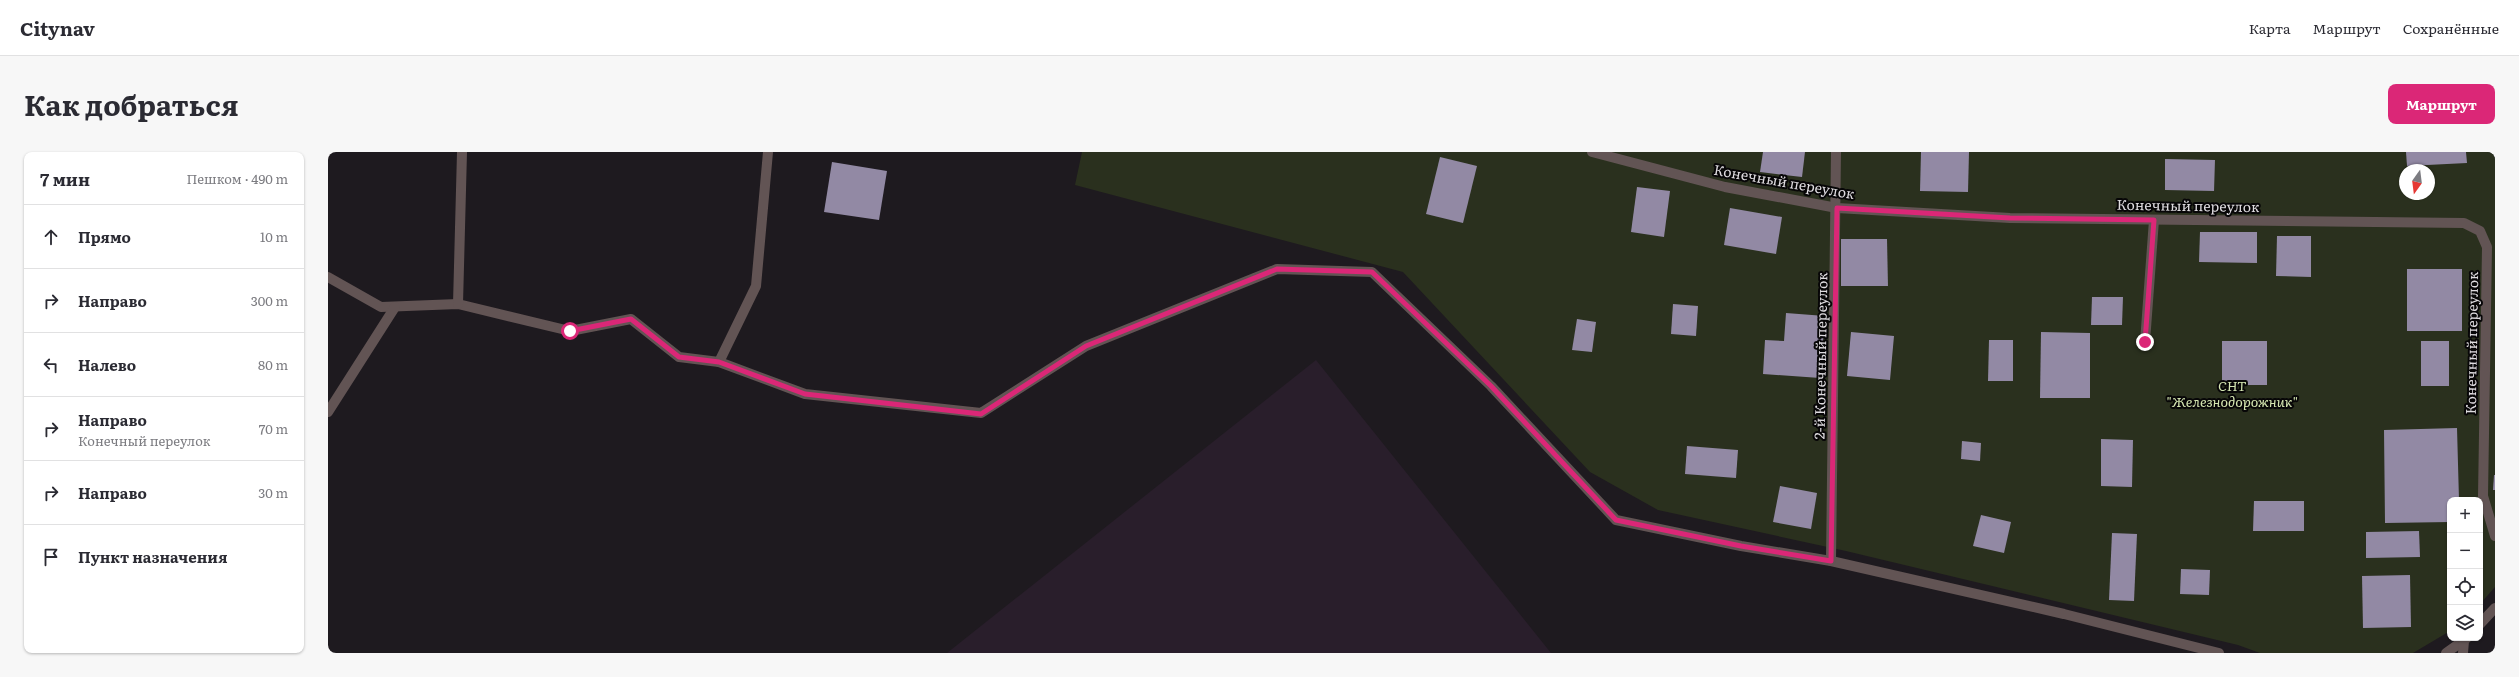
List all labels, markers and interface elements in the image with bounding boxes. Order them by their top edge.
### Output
text: Citynav [20,14,95,42]
text: Карта [2249,18,2291,38]
text: Маршрут [2313,18,2381,38]
text: Сохранённые [2403,18,2499,38]
text: Как добраться [24,83,239,125]
button: Маршрут [2388,84,2495,124]
street label: Конечный переулок [1712,159,1857,203]
north arrow [2399,164,2435,200]
text: 7 мин [40,166,90,191]
text: Пешком · 490 m [186,169,288,188]
street label: Конечный переулок [2117,194,2260,216]
text: Прямо [78,225,131,248]
icon: ahead [40,226,62,248]
text: 10 m [260,227,288,246]
street label: Конечный переулок [2460,271,2482,414]
street label: 2-й Конечный переулок [1809,272,1831,440]
text: Направо [78,289,147,312]
icon: right [40,290,62,312]
text: 300 m [251,291,288,310]
route start [561,322,579,340]
route end [2136,333,2154,351]
text: Налево [78,353,136,376]
icon: left [40,354,62,376]
text: 80 m [258,355,288,374]
park label: СНТ "Железнодорожник" [2166,375,2298,411]
text: Направо [78,408,147,431]
icon: right [40,418,62,440]
text: 70 m [259,419,288,438]
text: Конечный переулок [78,431,210,450]
text: Направо [78,481,147,504]
icon: right [40,482,62,504]
text: 30 m [258,483,288,502]
map controls [2447,497,2483,641]
button: + [2447,497,2483,533]
button: − [2447,533,2483,569]
text: Пункт назначения [78,545,228,568]
icon: arrive [40,546,62,568]
button: locate [2447,569,2483,605]
button: layers [2447,605,2483,641]

